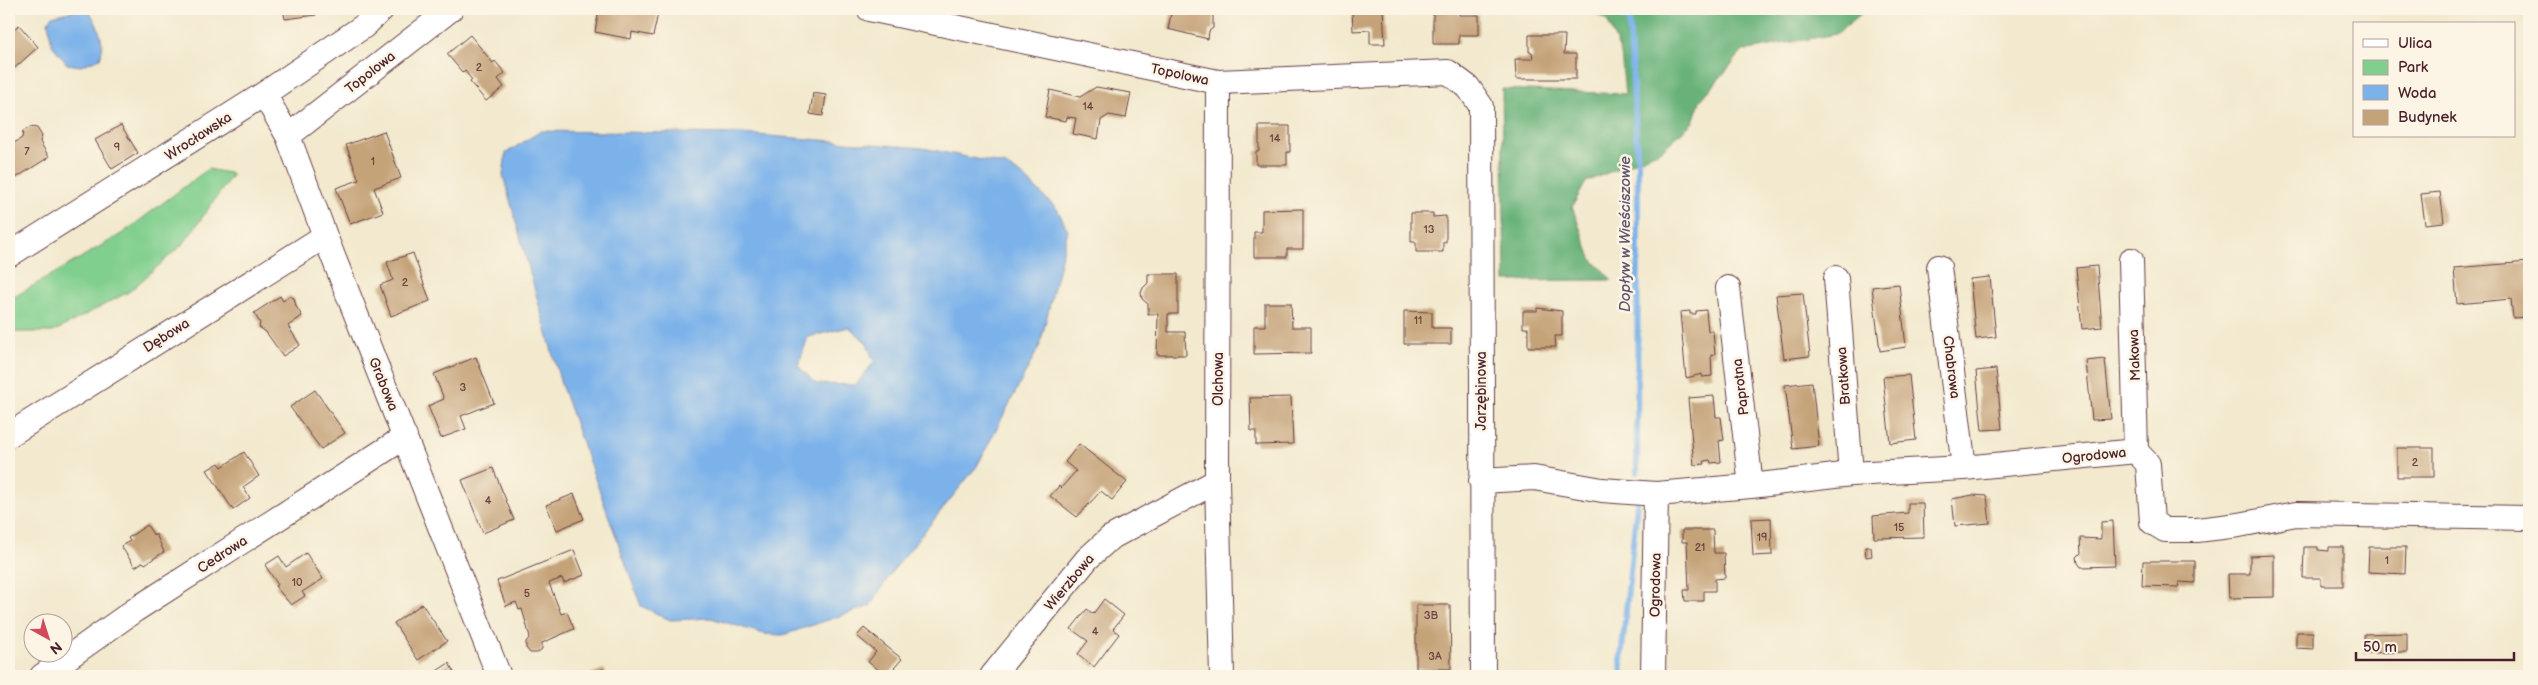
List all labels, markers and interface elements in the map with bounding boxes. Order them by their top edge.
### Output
legend [2353,22,2516,138]
text: Ulica [2398,34,2432,53]
street label: Topolowa [342,47,399,97]
text: Park [2398,58,2429,77]
street label: Topolowa [1149,60,1211,89]
house number: 2 [476,61,483,74]
text: Woda [2398,84,2436,103]
house number: 14 [1083,100,1094,113]
text: Budynek [2398,108,2457,127]
street label: Wrocławska [162,109,235,164]
house number: 14 [1270,132,1281,145]
house number: 9 [114,141,120,154]
house number: 7 [24,145,30,158]
house number: 1 [371,155,375,168]
water label: Dopływ w Wieściszowie [1616,156,1635,312]
house number: 13 [1423,223,1435,236]
house number: 2 [402,276,409,289]
house number: 11 [1414,314,1422,327]
street label: Dębowa [140,315,193,356]
street label: Makowa [2125,329,2144,381]
street label: Chabrowa [1939,335,1964,400]
street label: Bratkowa [1833,346,1854,406]
street label: Jarzębinowa [1473,351,1490,431]
street label: Olchowa [1210,352,1227,406]
street label: Grabowa [365,355,402,413]
street label: Paprotna [1729,358,1752,416]
house number: 3 [460,381,467,394]
street label: Ogrodowa [2061,444,2127,467]
house number: 2 [2412,456,2419,469]
house number: 4 [485,494,492,507]
house number: 15 [1894,521,1904,534]
house number: 19 [1757,531,1767,544]
street label: Cedrowa [194,532,251,577]
house number: 21 [1695,541,1705,554]
street label: Wierzbowa [1041,551,1098,614]
street label: Ogrodowa [1646,553,1665,617]
house number: 1 [2385,554,2389,567]
house number: 10 [292,576,303,589]
house number: 5 [524,587,530,600]
house number: 3B [1424,609,1439,622]
north arrow [22,612,72,662]
house number: 4 [1092,625,1099,638]
scale bar [2356,630,2513,662]
text: N [46,638,65,658]
text: 50 m [2363,638,2397,657]
house number: 3A [1428,650,1442,663]

